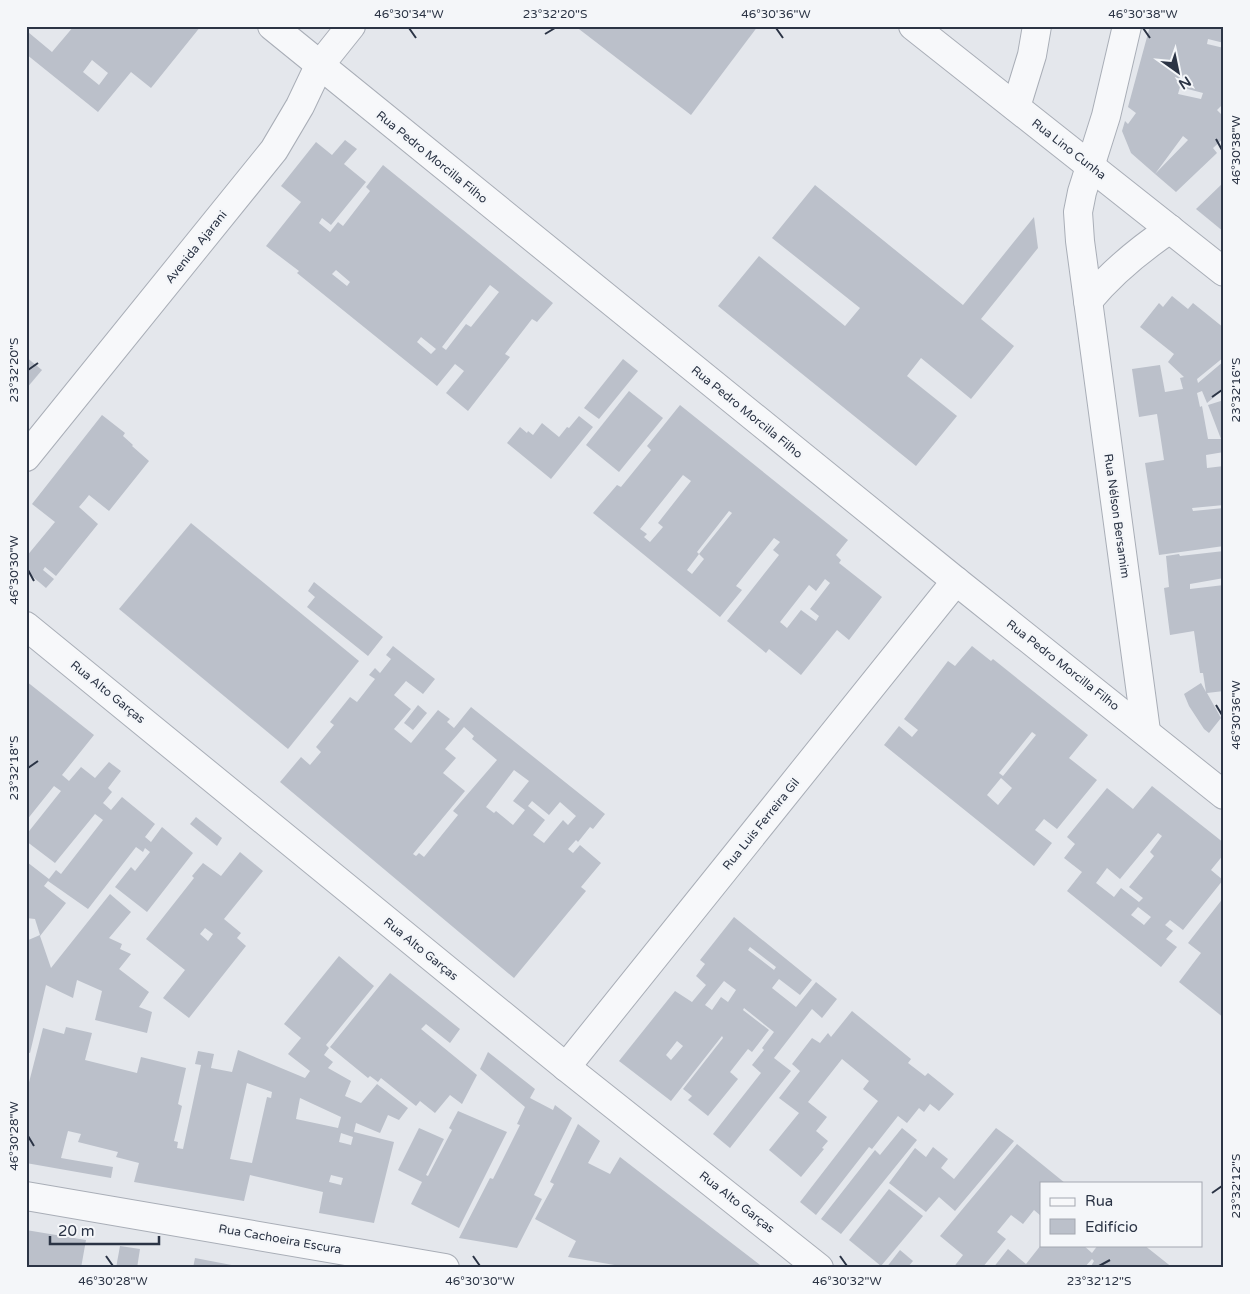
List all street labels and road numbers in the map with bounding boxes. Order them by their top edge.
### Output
street label: Rua Pedro Morcilla Filho [374,108,490,206]
street label: Rua Lino Cunha [1029,116,1109,182]
street label: Avenida Ajarani [162,208,230,286]
street label: Rua Pedro Morcilla Filho [689,363,805,461]
street label: Rua Nélson Bersamim [1101,453,1133,579]
street label: Rua Pedro Morcilla Filho [1004,617,1122,713]
street label: Rua Alto Garças [68,658,148,726]
street label: Rua Luis Ferreira Gil [720,775,802,873]
street label: Rua Alto Garças [381,915,461,983]
street label: Rua Alto Garças [697,1168,778,1236]
street label: Rua Cachoeira Escura [218,1221,342,1257]

